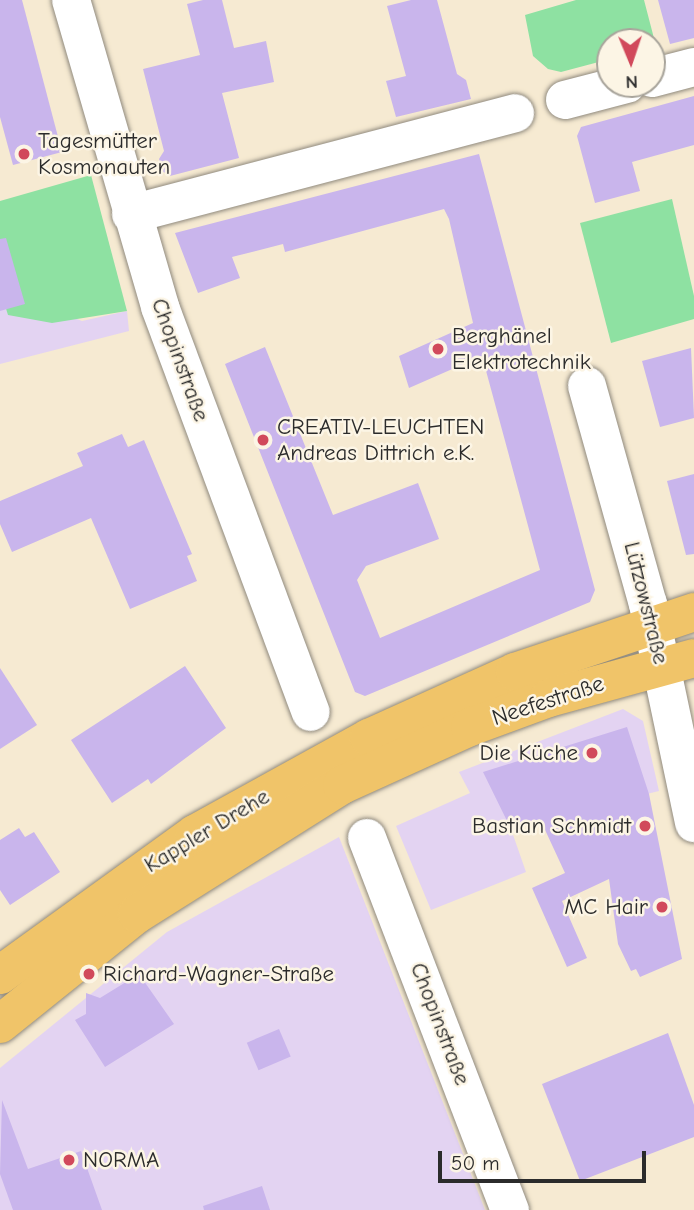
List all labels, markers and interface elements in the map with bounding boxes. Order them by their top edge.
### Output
north arrow [596,28,666,98]
text: N [625,71,638,93]
place label: Tagesmütter Kosmonauten [38,127,170,181]
marker: Tagesmütter Kosmonauten [16,146,32,162]
street label: Chopinstraße [145,295,215,425]
place label: Berghänel Elektrotechnik [452,322,591,376]
marker: Berghänel Elektrotechnik [430,341,446,357]
place label: CREATIV-LEUCHTEN Andreas Dittrich e.K. [277,413,484,467]
marker: CREATIV-LEUCHTEN Andreas Dittrich e.K. [255,432,271,448]
street label: Lützowstraße [617,539,675,667]
street label: Neefestraße [489,670,607,732]
place label: Die Küche [480,739,578,767]
marker: Die Küche [584,745,600,761]
street label: Kappler Drehe [139,783,275,879]
place label: Bastian Schmidt [472,812,631,840]
marker: Bastian Schmidt [637,818,653,834]
place label: MC Hair [564,893,648,921]
marker: MC Hair [654,899,670,915]
street label: Chopinstraße [404,959,476,1089]
place label: Richard-Wagner-Straße [103,960,334,988]
marker: Richard-Wagner-Straße [81,966,97,982]
scale bar [442,1136,650,1180]
place label: NORMA [83,1146,159,1174]
text: 50 m [451,1151,500,1175]
marker: NORMA [61,1152,77,1168]

